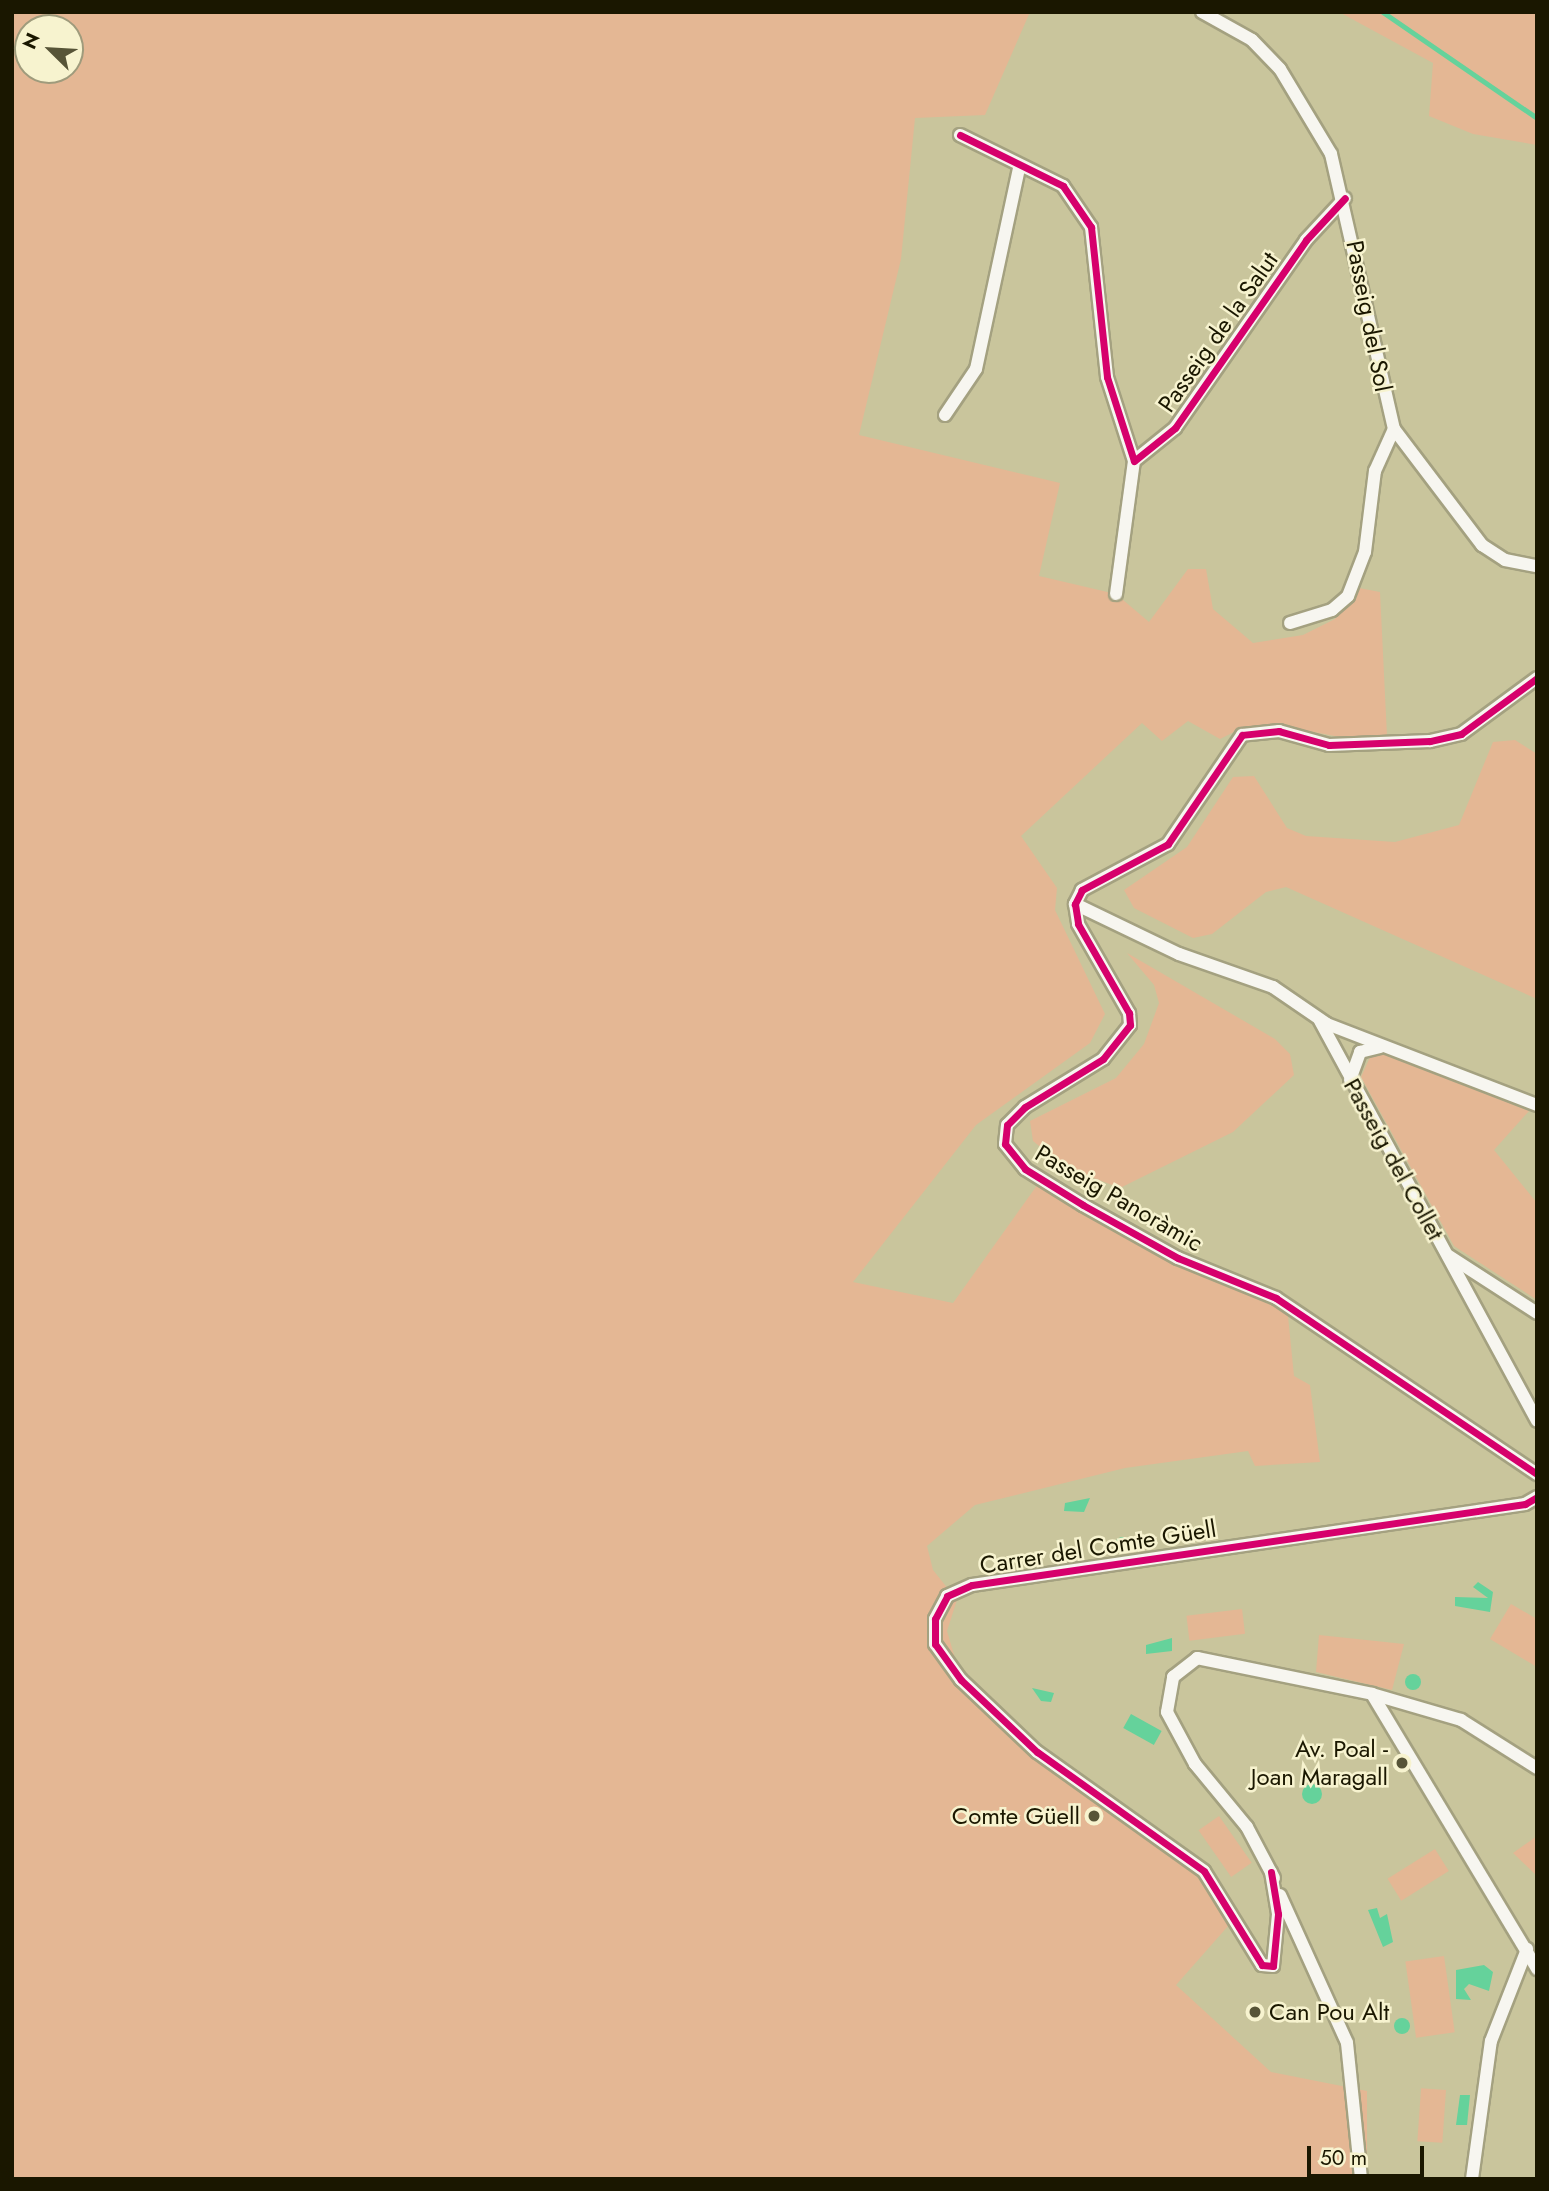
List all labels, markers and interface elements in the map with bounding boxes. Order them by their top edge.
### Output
north arrow [14,14,84,84]
text: N [16,29,47,53]
street label: Passeig del Sol [1340,238,1398,394]
street label: Passeig de la Salut [1152,246,1284,418]
street label: Passeig del Collet [1338,1073,1450,1245]
street label: Passeig Panoràmic [1030,1138,1208,1258]
street label: Carrer del Comte Güell [978,1514,1218,1580]
place label: Av. Poal - Joan Maragall [1251,1735,1388,1791]
marker: Av. Poal - Joan Maragall [1394,1755,1410,1771]
place label: Comte Güell [952,1802,1080,1830]
marker: Comte Güell [1086,1808,1102,1824]
place label: Can Pou Alt [1269,1998,1389,2026]
marker: Can Pou Alt [1247,2004,1263,2020]
scale bar [1311,2132,1428,2176]
text: 50 m [1320,2143,1367,2173]

